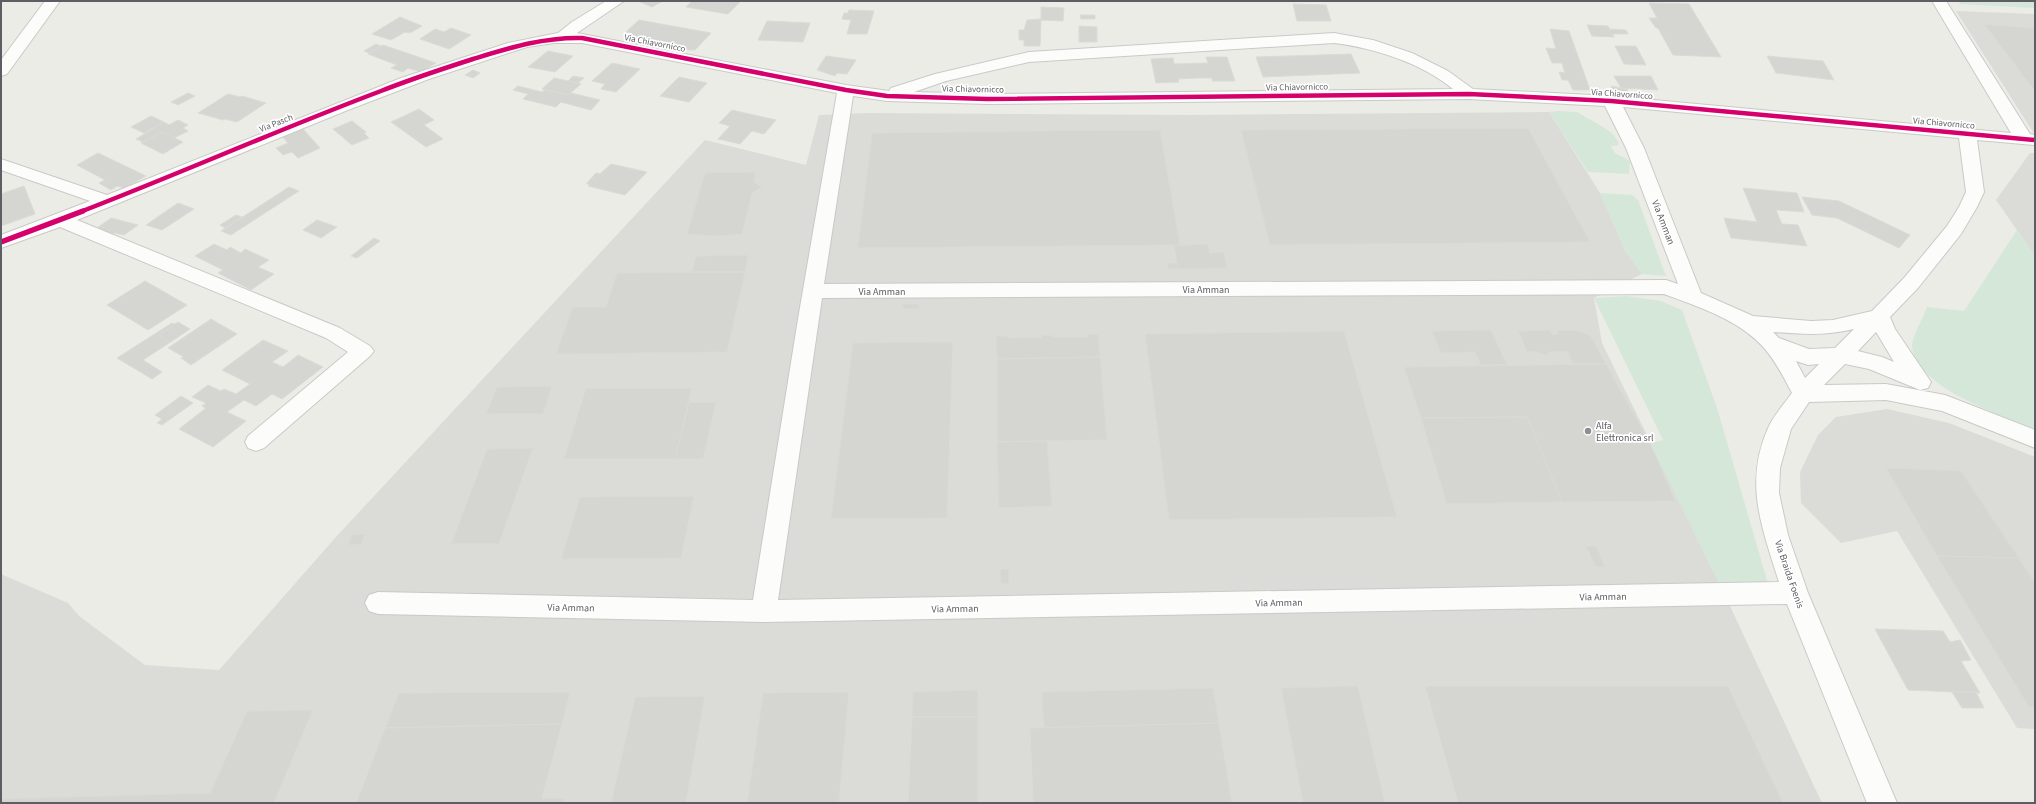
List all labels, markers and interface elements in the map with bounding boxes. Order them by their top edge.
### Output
street label: Via Chiavornicco [623,31,687,56]
street label: Via Chiavornicco [1266,80,1328,95]
street label: Via Chiavornicco [942,82,1004,97]
street label: Via Chiavornicco [1591,86,1653,103]
street label: Via Pasch [257,111,295,136]
street label: Via Chiavornicco [1913,114,1976,133]
street label: Via Amman [1648,198,1678,247]
street label: Via Amman [1182,283,1230,297]
street label: Via Amman [858,285,906,299]
place label: Alfa Elettronica srl [1596,419,1654,445]
marker: Alfa Elettronica srl [1583,426,1593,436]
street label: Via Braida Foenis [1771,538,1807,610]
street label: Via Amman [1579,590,1627,604]
street label: Via Amman [1255,596,1303,610]
street label: Via Amman [547,601,595,615]
street label: Via Amman [931,602,979,616]

